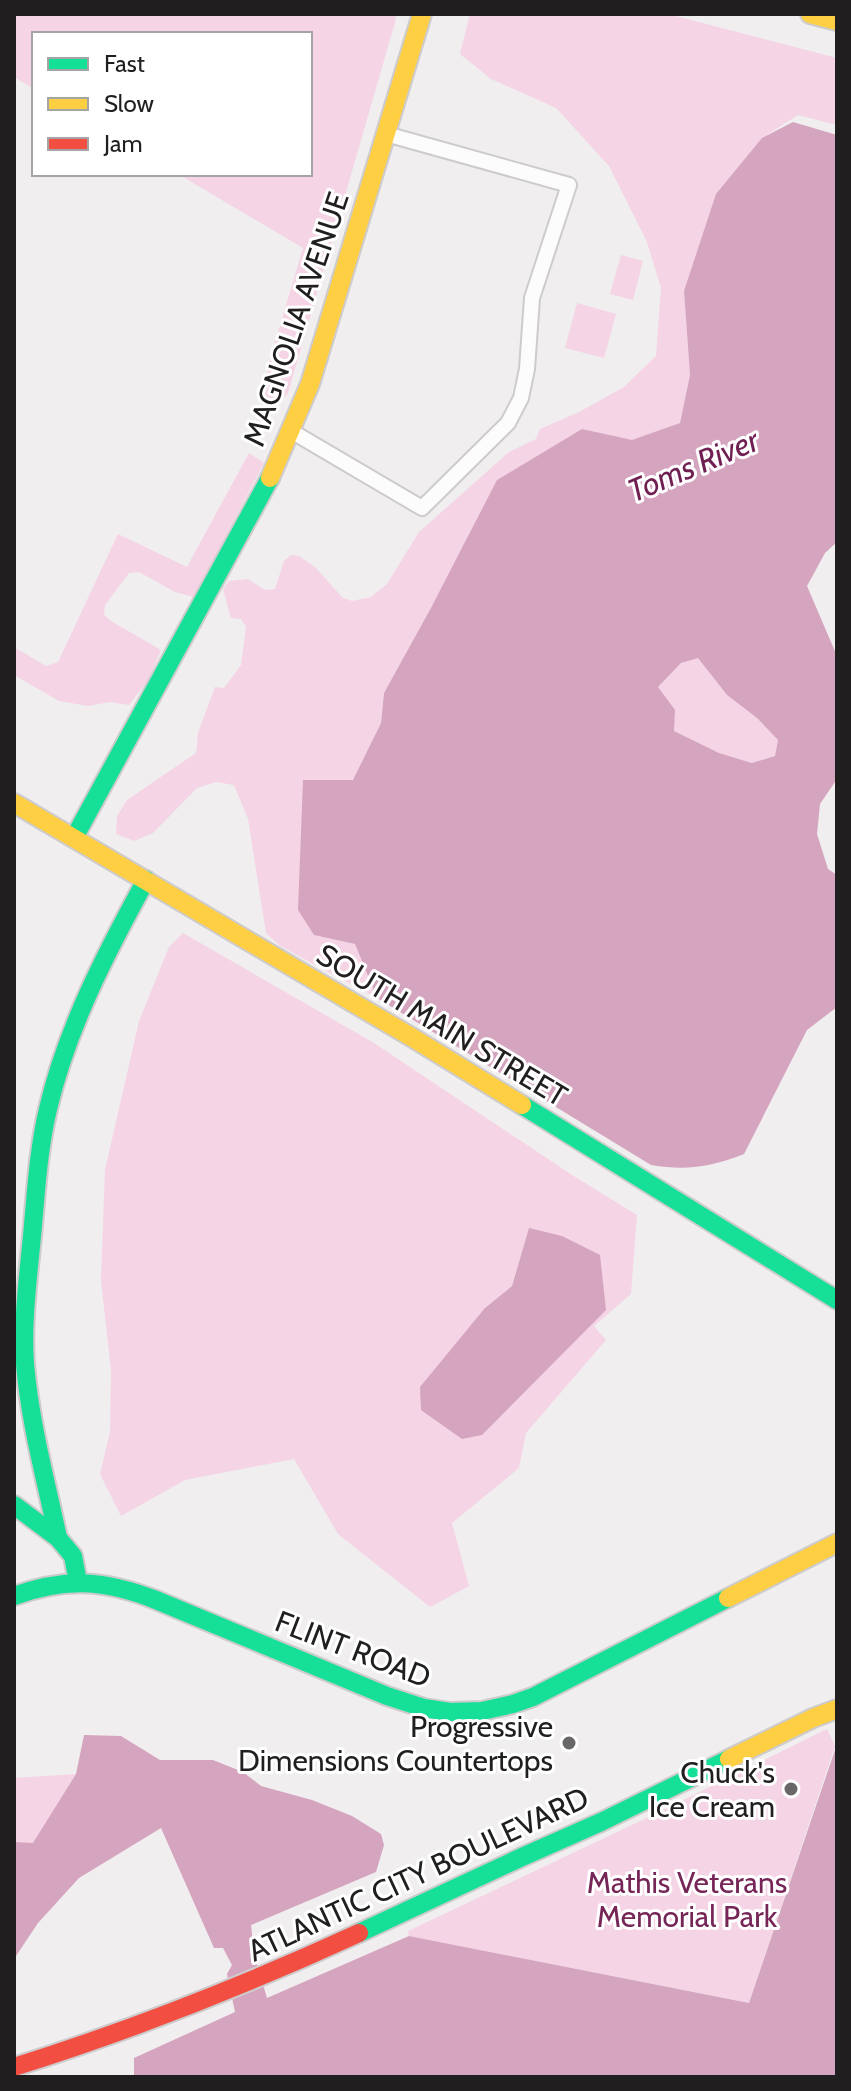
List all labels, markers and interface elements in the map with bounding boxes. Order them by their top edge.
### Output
legend [32,32,312,176]
text: Fast [104,49,145,78]
text: Slow [104,89,154,118]
text: Jam [103,129,142,158]
street label: MAGNOLIA AVENUE [235,187,357,451]
water label: Toms River [622,420,765,510]
street label: SOUTH MAIN STREET [310,936,574,1114]
street label: FLINT ROAD [270,1602,436,1696]
place label: Progressive Dimensions Countertops [238,1708,553,1779]
marker: Progressive Dimensions Countertops [560,1734,578,1752]
place label: Chuck's Ice Cream [649,1754,775,1825]
street label: ATLANTIC CITY BOULEVARD [242,1779,594,1969]
marker: Chuck's Ice Cream [782,1780,800,1798]
park label: Mathis Veterans Memorial Park [587,1864,787,1935]

